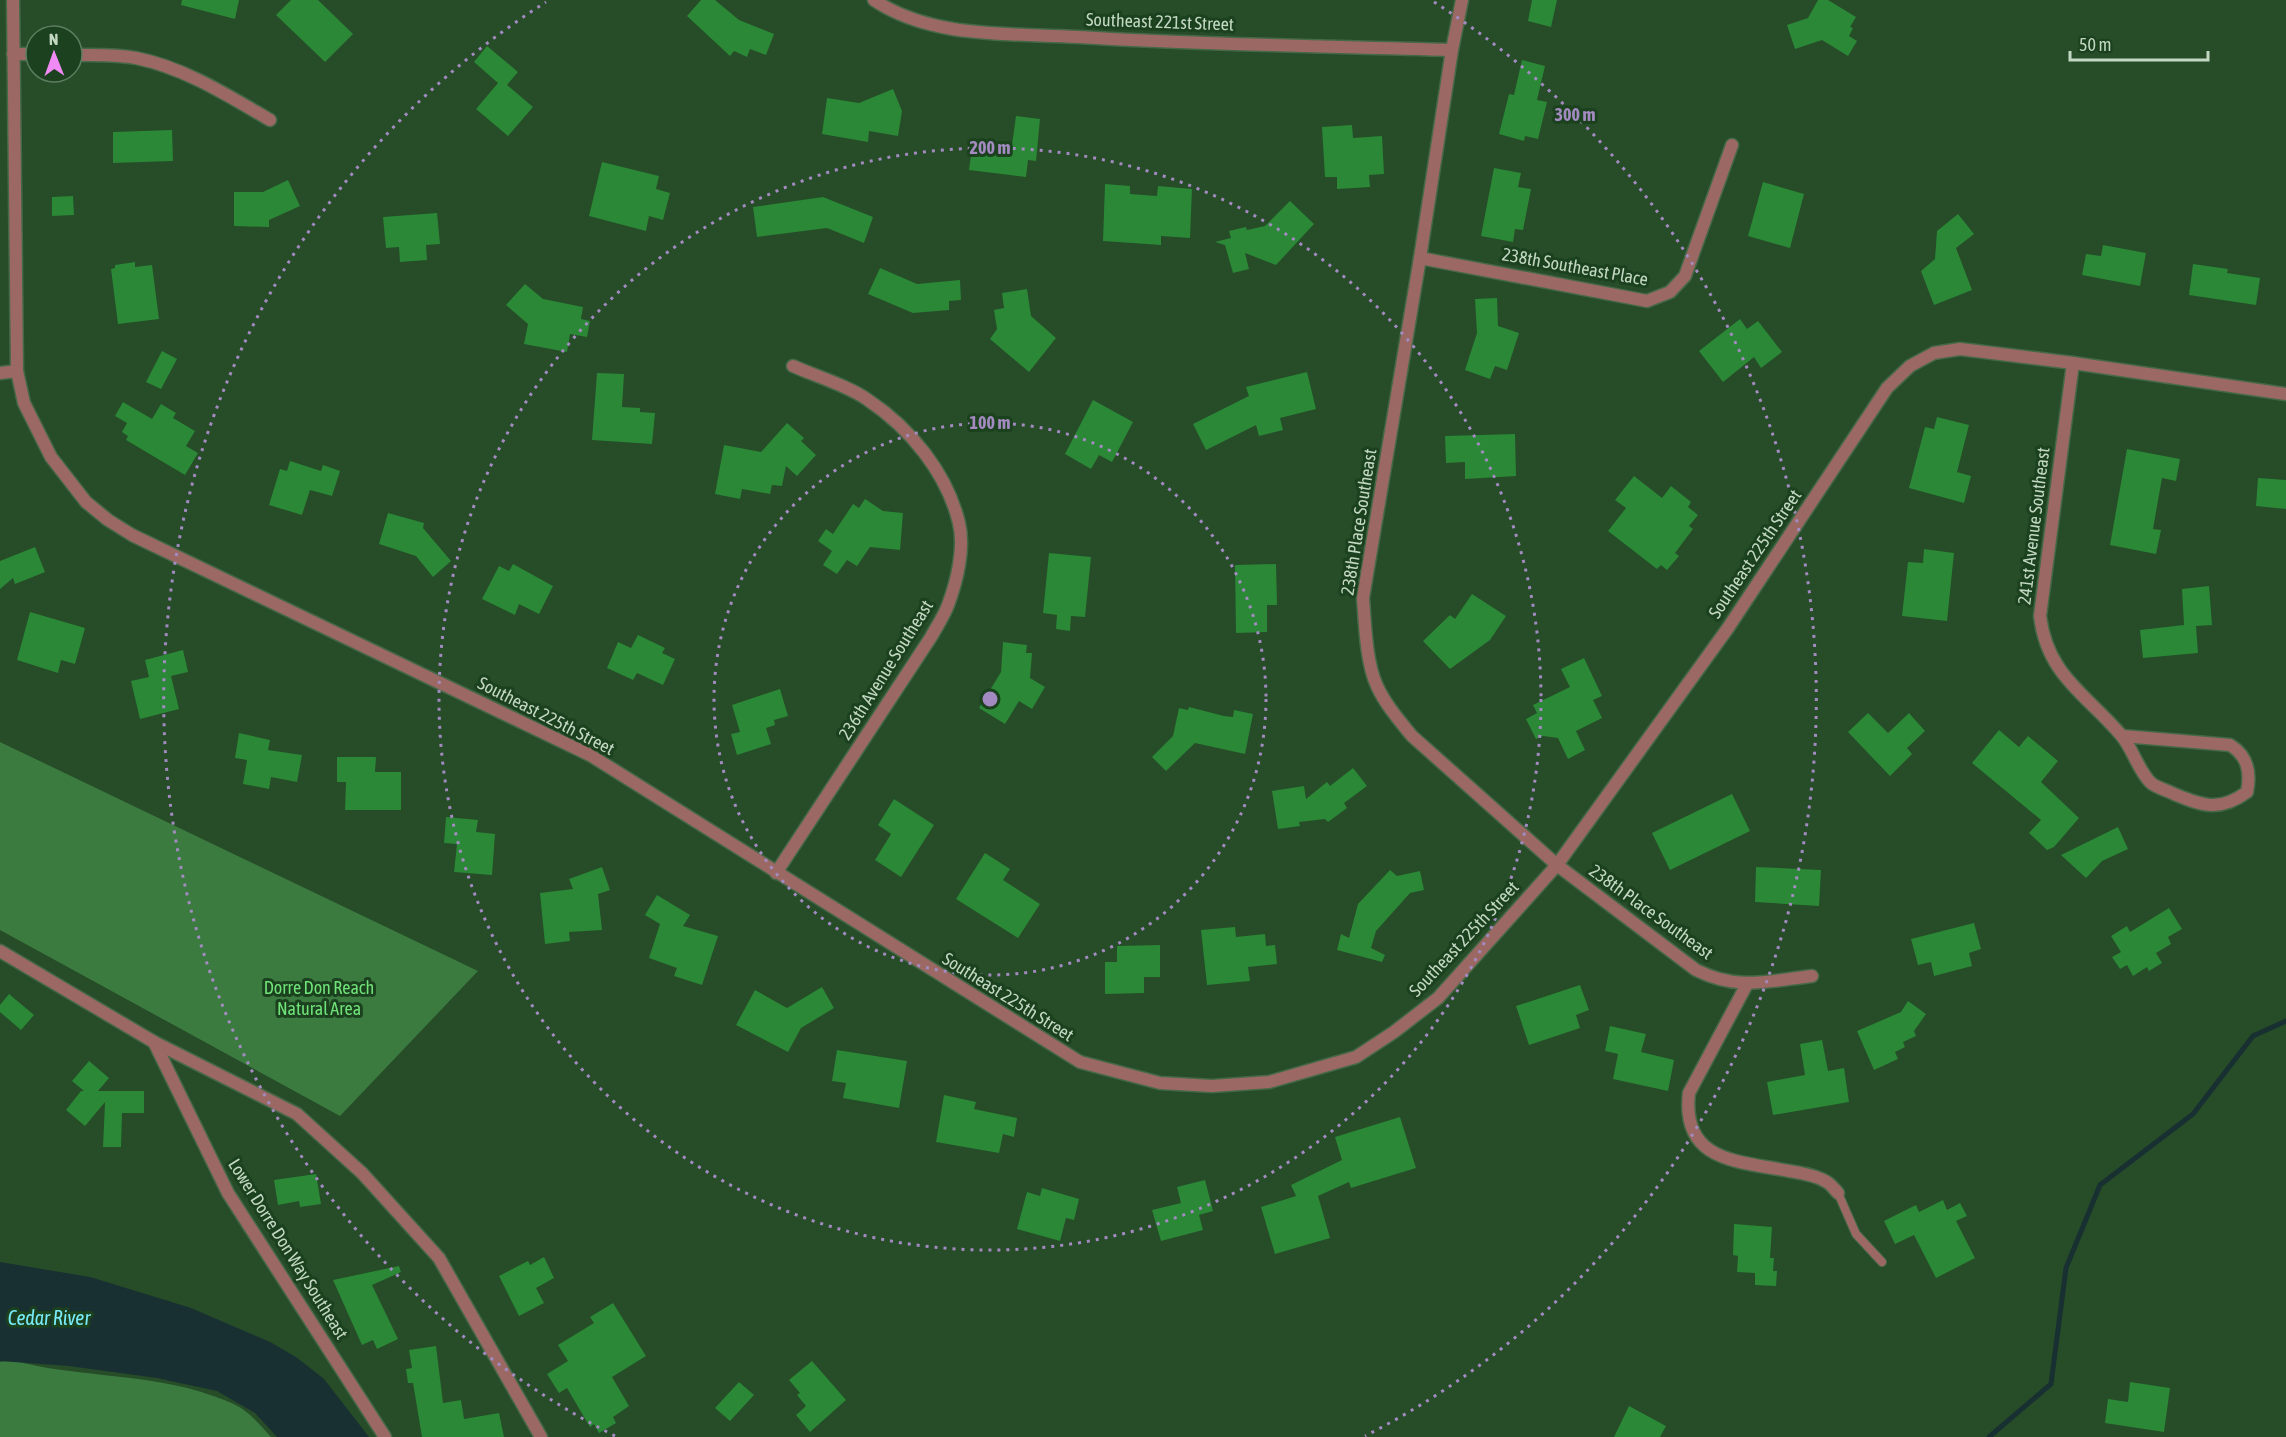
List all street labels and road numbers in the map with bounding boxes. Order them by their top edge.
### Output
street label: Southeast 221st Street [1086,8,1234,35]
street label: 238th Southeast Place [1501,243,1650,290]
street label: 241st Avenue Southeast [2013,446,2054,606]
street label: 238th Place Southeast [1337,447,1380,597]
street label: Southeast 225th Street [1704,485,1805,622]
street label: 236th Avenue Southeast [834,596,937,743]
street label: Southeast 225th Street [474,672,618,759]
street label: 238th Place Southeast [1585,860,1717,964]
street label: Southeast 225th Street [1405,876,1523,1001]
street label: Southeast 225th Street [939,948,1078,1045]
street label: Lower Dorre Don Way Southeast [224,1155,353,1343]

